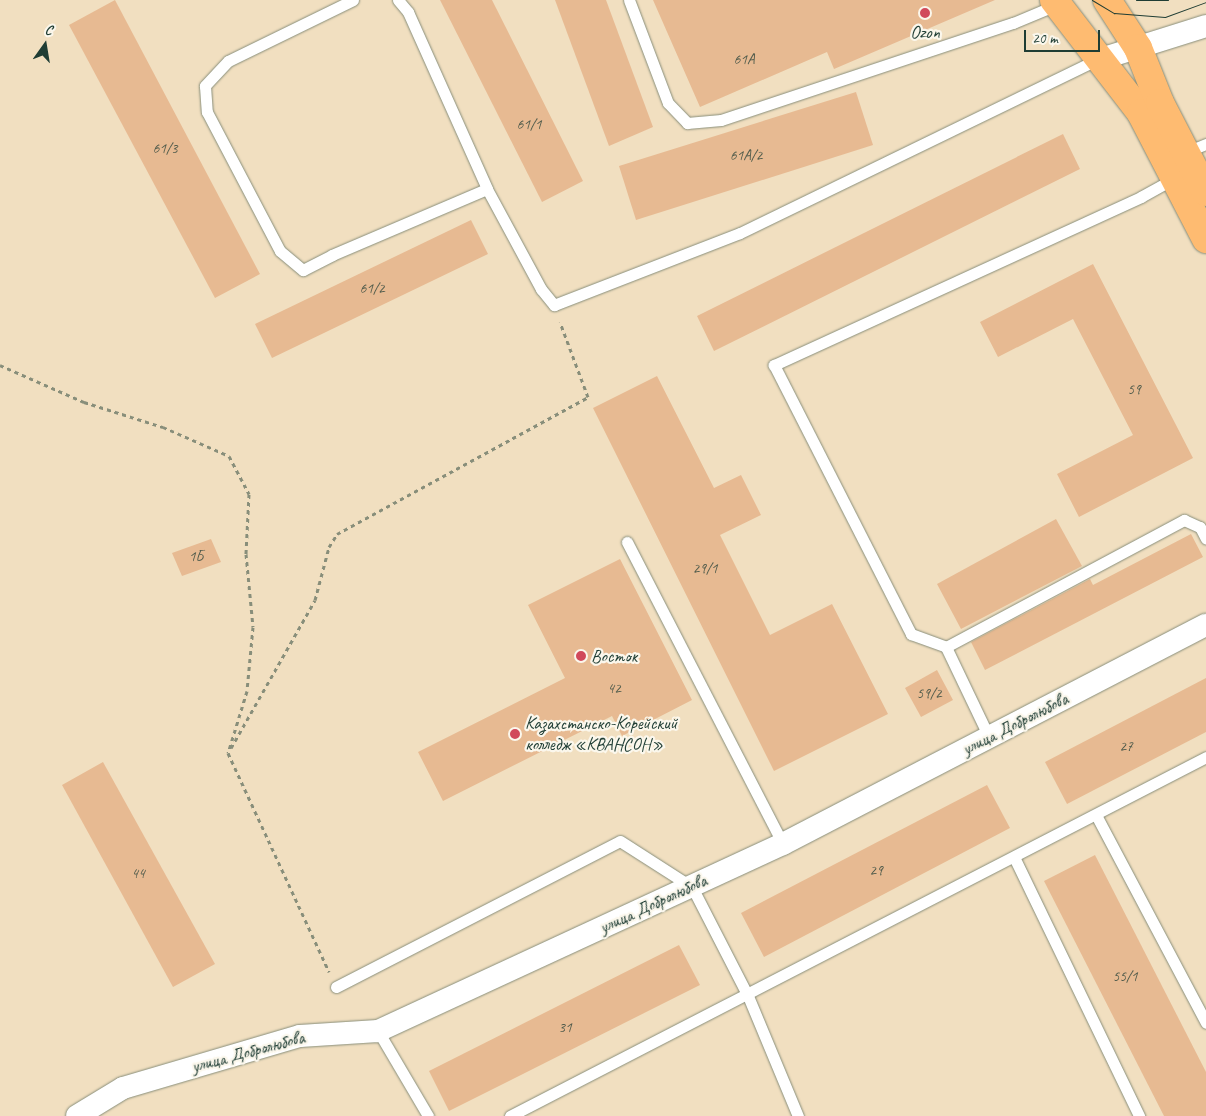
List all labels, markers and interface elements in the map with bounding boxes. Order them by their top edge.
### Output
marker: Ozon [919,7,931,19]
north arrow [20,20,70,70]
scale bar [1026,20,1102,52]
text: С [43,21,54,39]
place label: Ozon [910,21,940,43]
text: 20 m [1032,29,1058,48]
house number: 61А [733,51,755,69]
house number: 61/1 [516,116,542,134]
house number: 61/3 [152,140,178,158]
house number: 61А/2 [730,147,762,165]
house number: 61/2 [359,280,385,298]
house number: 59 [1127,381,1141,399]
house number: 1Б [189,548,203,566]
house number: 29/1 [692,560,718,578]
place label: Восток [591,645,637,667]
marker: Восток [575,650,587,662]
house number: 42 [607,680,621,698]
house number: 59/2 [916,685,942,703]
street label: улица Добролюбова [958,688,1072,760]
place label: Казахстанско-Корейский колледж «КВАНСОН» [525,713,677,756]
marker: Казахстанско-Корейский колледж «КВАНСОН» [509,728,521,740]
house number: 27 [1119,738,1133,756]
house number: 29 [869,862,883,880]
house number: 44 [131,865,145,883]
street label: улица Добролюбова [596,870,710,938]
house number: 55/1 [1112,968,1138,986]
house number: 31 [558,1019,572,1037]
street label: улица Добролюбова [189,1026,307,1078]

